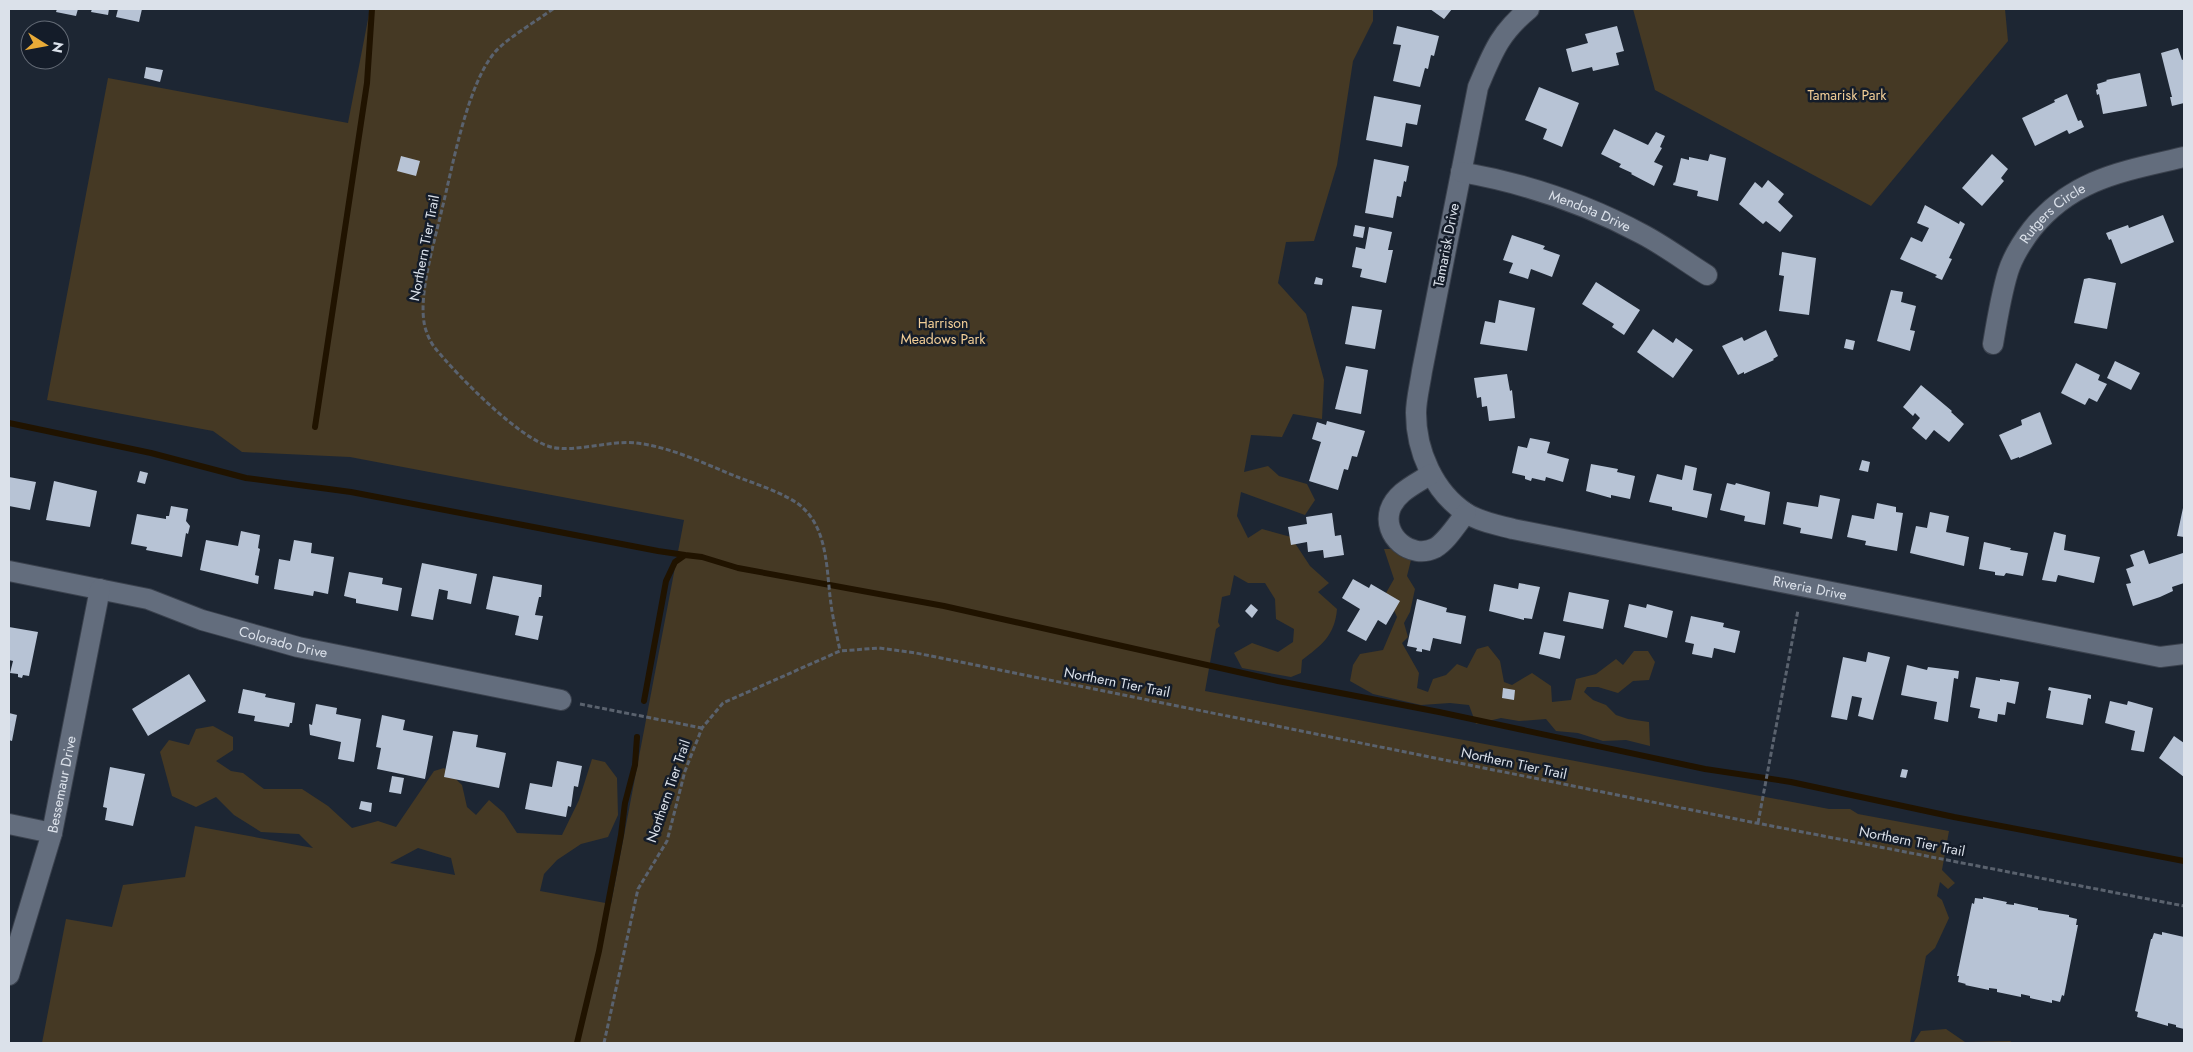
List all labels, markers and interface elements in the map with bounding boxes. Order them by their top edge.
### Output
north arrow [20,20,70,70]
text: N [47,40,69,55]
park label: Tamarisk Park [1808,85,1887,105]
street label: Rutgers Circle [2015,178,2089,247]
street label: Mendota Drive [1546,185,1634,237]
street label: Northern Tier Trail [404,193,444,303]
street label: Tamarisk Drive [1428,201,1464,289]
park label: Harrison Meadows Park [900,313,986,349]
street label: Riveria Drive [1771,571,1849,605]
street label: Colorado Drive [237,621,329,663]
street label: Northern Tier Trail [1062,662,1172,702]
street label: Bessemaur Drive [42,734,81,835]
street label: Northern Tier Trail [641,737,695,845]
street label: Northern Tier Trail [1459,742,1569,784]
street label: Northern Tier Trail [1857,821,1967,861]

